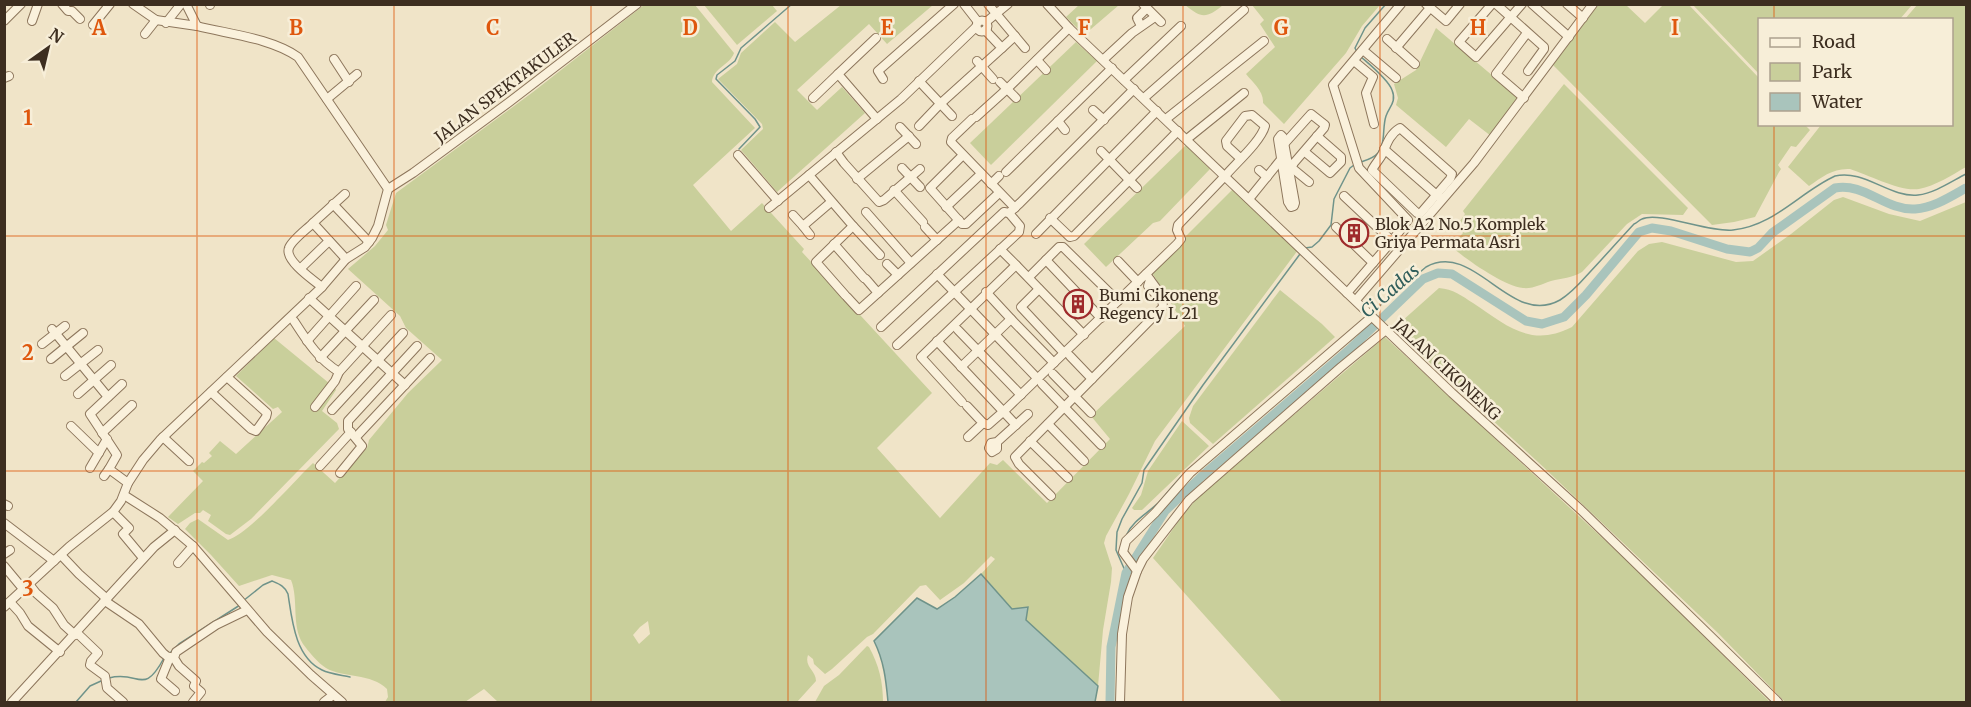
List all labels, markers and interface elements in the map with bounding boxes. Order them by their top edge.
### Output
text: A [91,15,107,40]
text: B [289,15,303,40]
text: C [486,15,500,40]
text: D [682,15,698,40]
text: E [880,15,894,40]
text: F [1078,15,1091,40]
text: G [1274,15,1289,40]
text: H [1470,15,1486,40]
text: I [1671,15,1679,40]
north arrow [18,18,78,78]
legend [1758,18,1953,126]
text: N [46,24,68,48]
street label: JALAN SPEKTAKULER [430,27,580,147]
text: Road [1812,30,1856,53]
text: Park [1812,60,1853,83]
text: Water [1811,90,1863,113]
text: 1 [23,105,33,130]
place label: Blok A2 No.5 Komplek Griya Permata Asri [1375,214,1546,252]
building icon: Blok A2 No.5 Komplek Griya Permata Asri [1338,217,1370,249]
water label: Ci Cadas [1355,259,1424,322]
place label: Bumi Cikoneng Regency L 21 [1099,285,1218,323]
building icon: Bumi Cikoneng Regency L 21 [1062,288,1094,320]
street label: JALAN CIKONENG [1388,313,1505,424]
text: 2 [22,340,34,365]
text: 3 [22,576,34,601]

